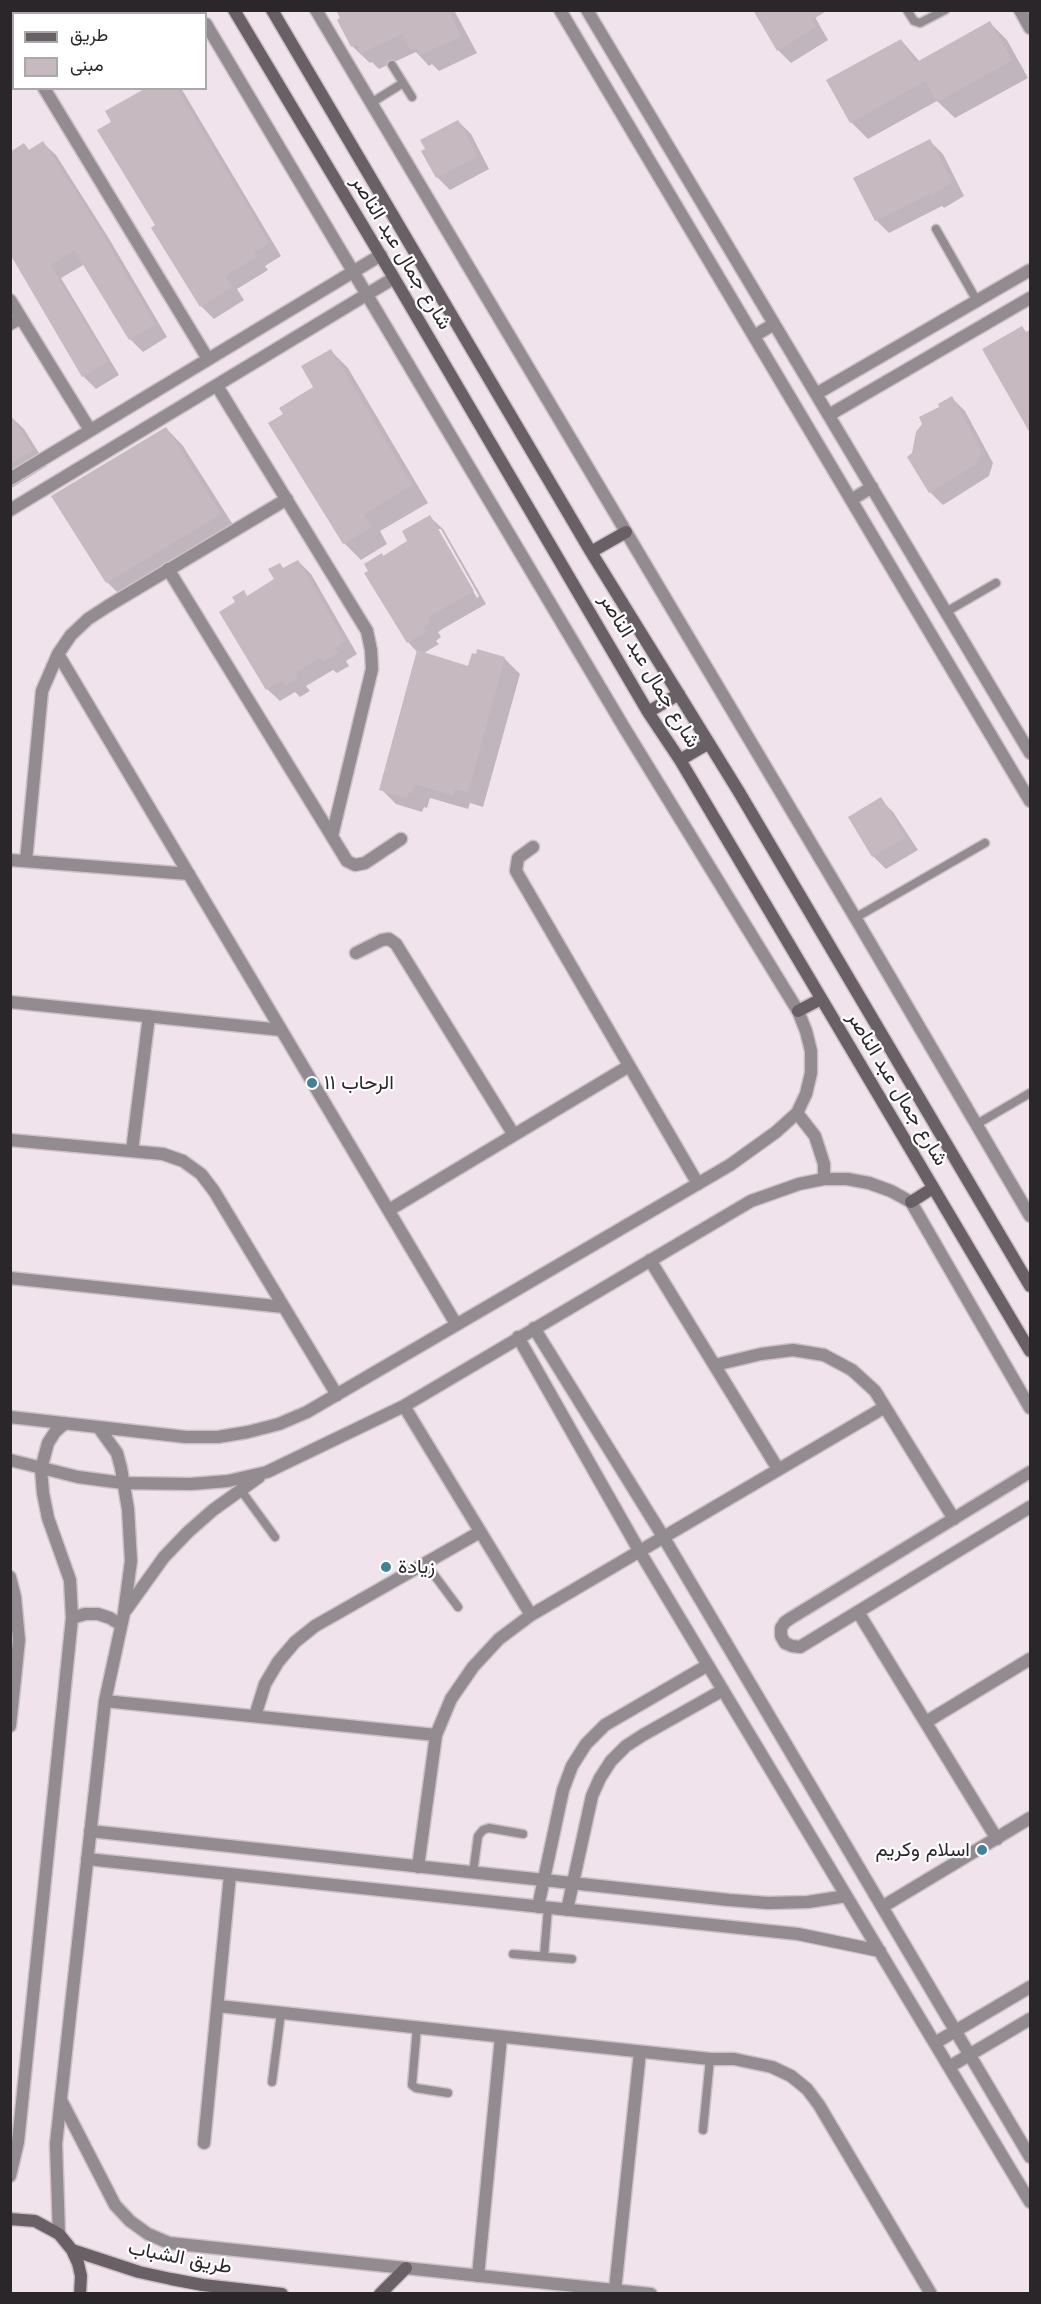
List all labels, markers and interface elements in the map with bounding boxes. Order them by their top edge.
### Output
legend [12,12,207,90]
text: طريق [70,24,108,46]
text: مبنى [70,54,104,76]
street label: شارع جمال عبد الناصر [346,172,456,334]
street label: شارع جمال عبد الناصر [594,590,704,752]
street label: شارع جمال عبد الناصر [842,1008,952,1170]
place label: الرحاب ١١ [324,1071,394,1095]
marker: الرحاب ١١ [305,1076,319,1090]
place label: زيادة [398,1555,435,1579]
marker: زيادة [379,1560,393,1574]
place label: اسلام وكريم [876,1838,970,1862]
marker: اسلام وكريم [975,1843,989,1857]
street label: طريق الشباب [126,2236,234,2280]

